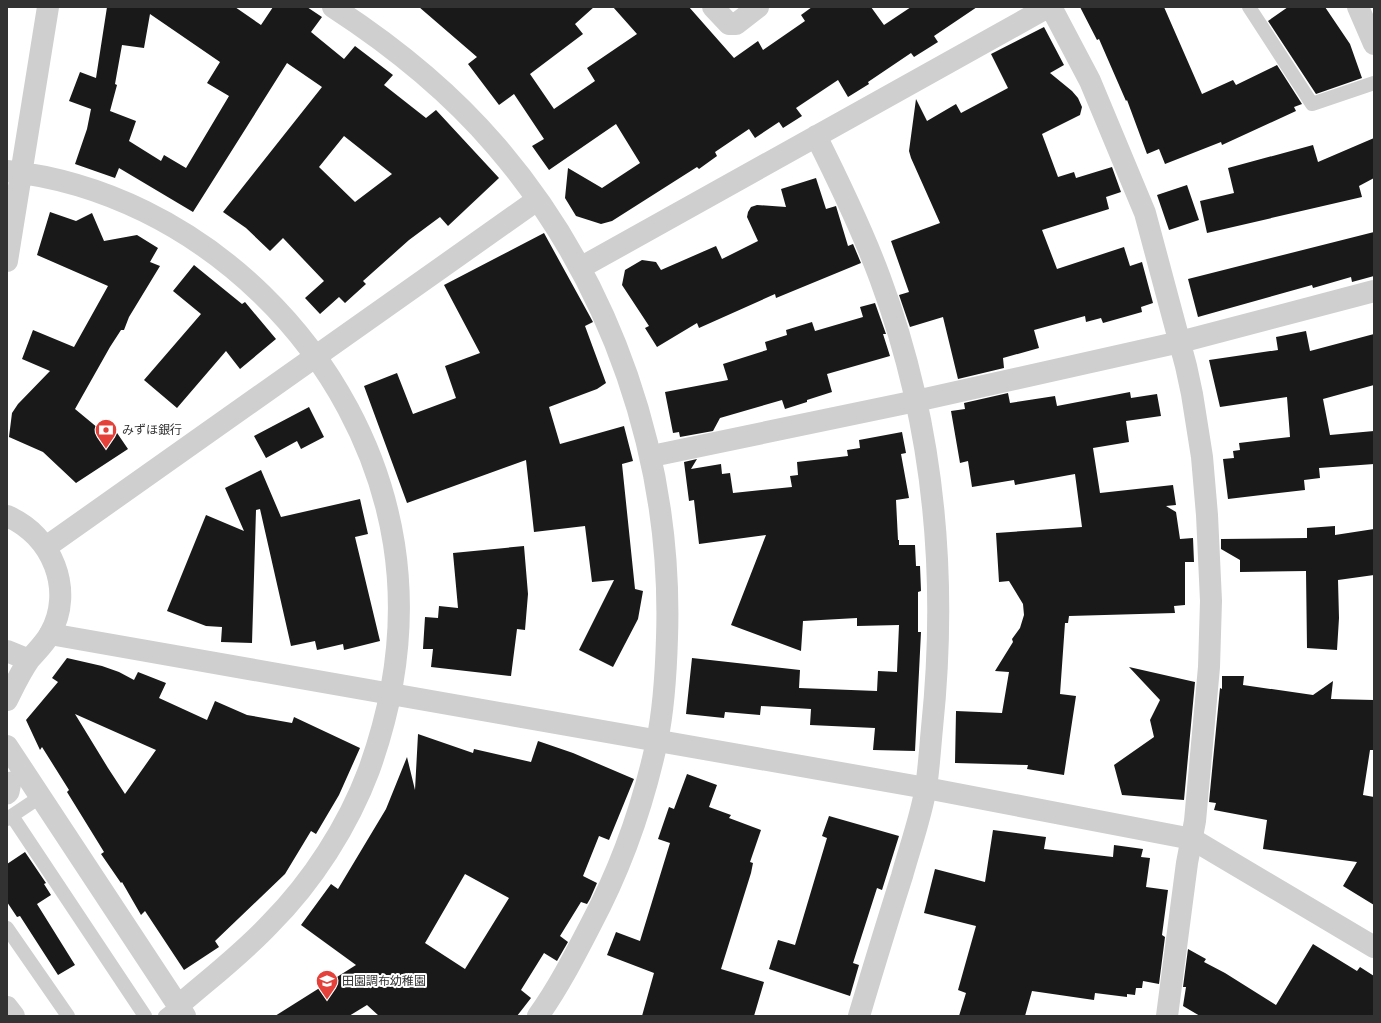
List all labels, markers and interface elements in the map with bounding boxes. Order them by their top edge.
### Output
bank icon: みずほ銀行 [93,417,119,450]
place label: みずほ銀行 [122,423,182,437]
school or university icon: 田園調布幼稚園 [314,968,340,1001]
place label: 田園調布幼稚園 [342,974,426,988]

